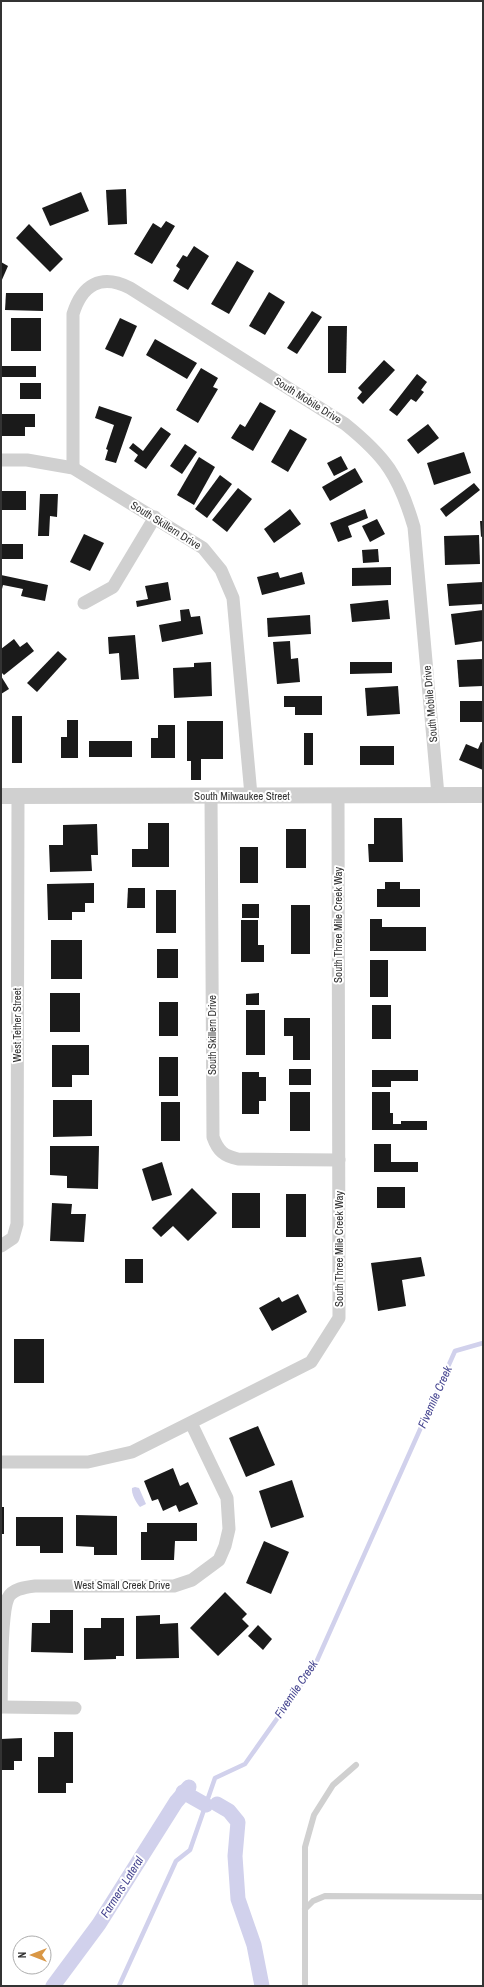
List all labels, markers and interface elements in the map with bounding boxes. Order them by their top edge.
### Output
street label: South Mobile Drive [272,374,344,426]
street label: South Skillern Drive [128,498,204,552]
street label: South Mobile Drive [420,665,440,743]
street label: South Milwaukee Street [194,789,290,803]
street label: South Three Mile Creek Way [331,867,345,983]
street label: West Tether Street [10,987,24,1062]
street label: South Skillern Drive [205,995,219,1075]
street label: South Three Mile Creek Way [332,1191,346,1307]
water label: Fivemile Creek [414,1362,456,1431]
street label: West Small Creek Drive [74,1578,170,1592]
water label: Fivemile Creek [271,1656,322,1721]
water label: Farmers Lateral [97,1853,148,1921]
north arrow [12,1935,52,1975]
text: N [15,1952,29,1958]

